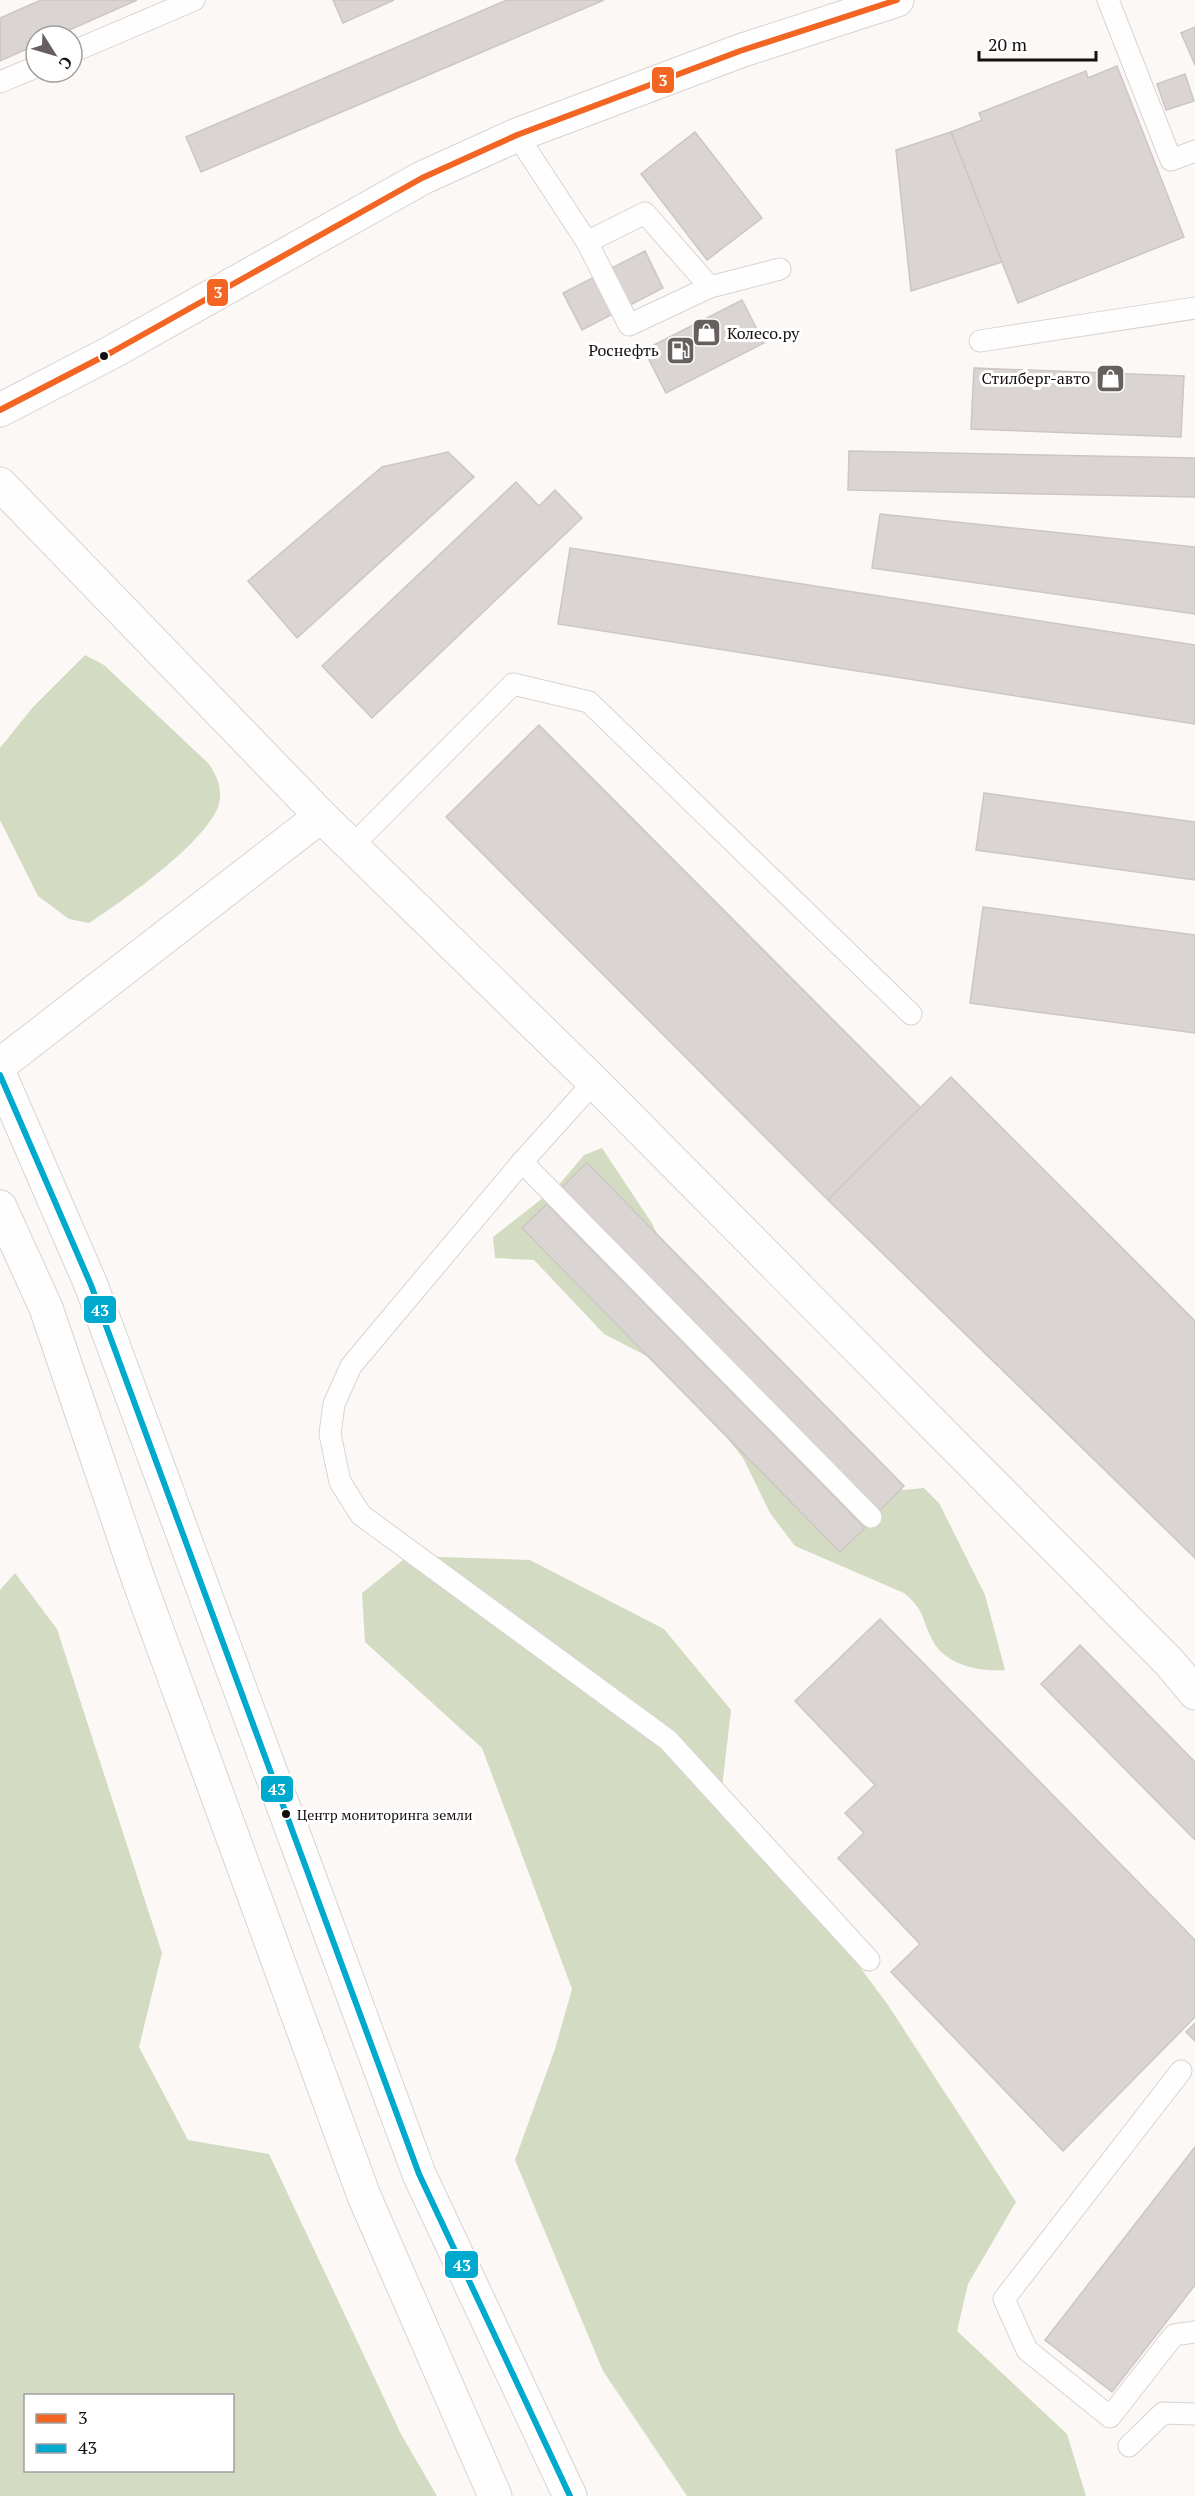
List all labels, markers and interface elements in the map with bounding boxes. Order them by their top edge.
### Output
north arrow [24,24,84,84]
scale bar [979,24,1096,62]
text: 20 m [988,32,1028,56]
text: С [54,52,78,74]
line badge: 3 [651,66,675,94]
text: 3 [658,69,668,91]
line badge: 3 [206,278,229,307]
text: 3 [213,281,223,303]
shop icon: Колесо.ру [690,317,722,349]
place label: Колесо.ру [727,322,800,344]
fuel station icon: Роснефть [664,334,696,366]
place label: Роснефть [588,339,659,361]
unlabelled marker [98,350,110,362]
shop icon: Стилберг-авто [1095,362,1127,394]
place label: Стилберг-авто [981,367,1090,389]
line badge: 43 [83,1295,117,1324]
text: 43 [91,1299,109,1321]
line badge: 43 [260,1775,294,1803]
text: 43 [268,1778,286,1800]
place label: Центр мониторинга земли [297,1805,473,1824]
marker: Центр мониторинга земли [280,1808,292,1820]
line badge: 43 [444,2250,479,2279]
text: 43 [453,2254,471,2276]
legend [24,2394,234,2472]
text: 3 [78,2405,88,2429]
text: 43 [78,2435,97,2459]

